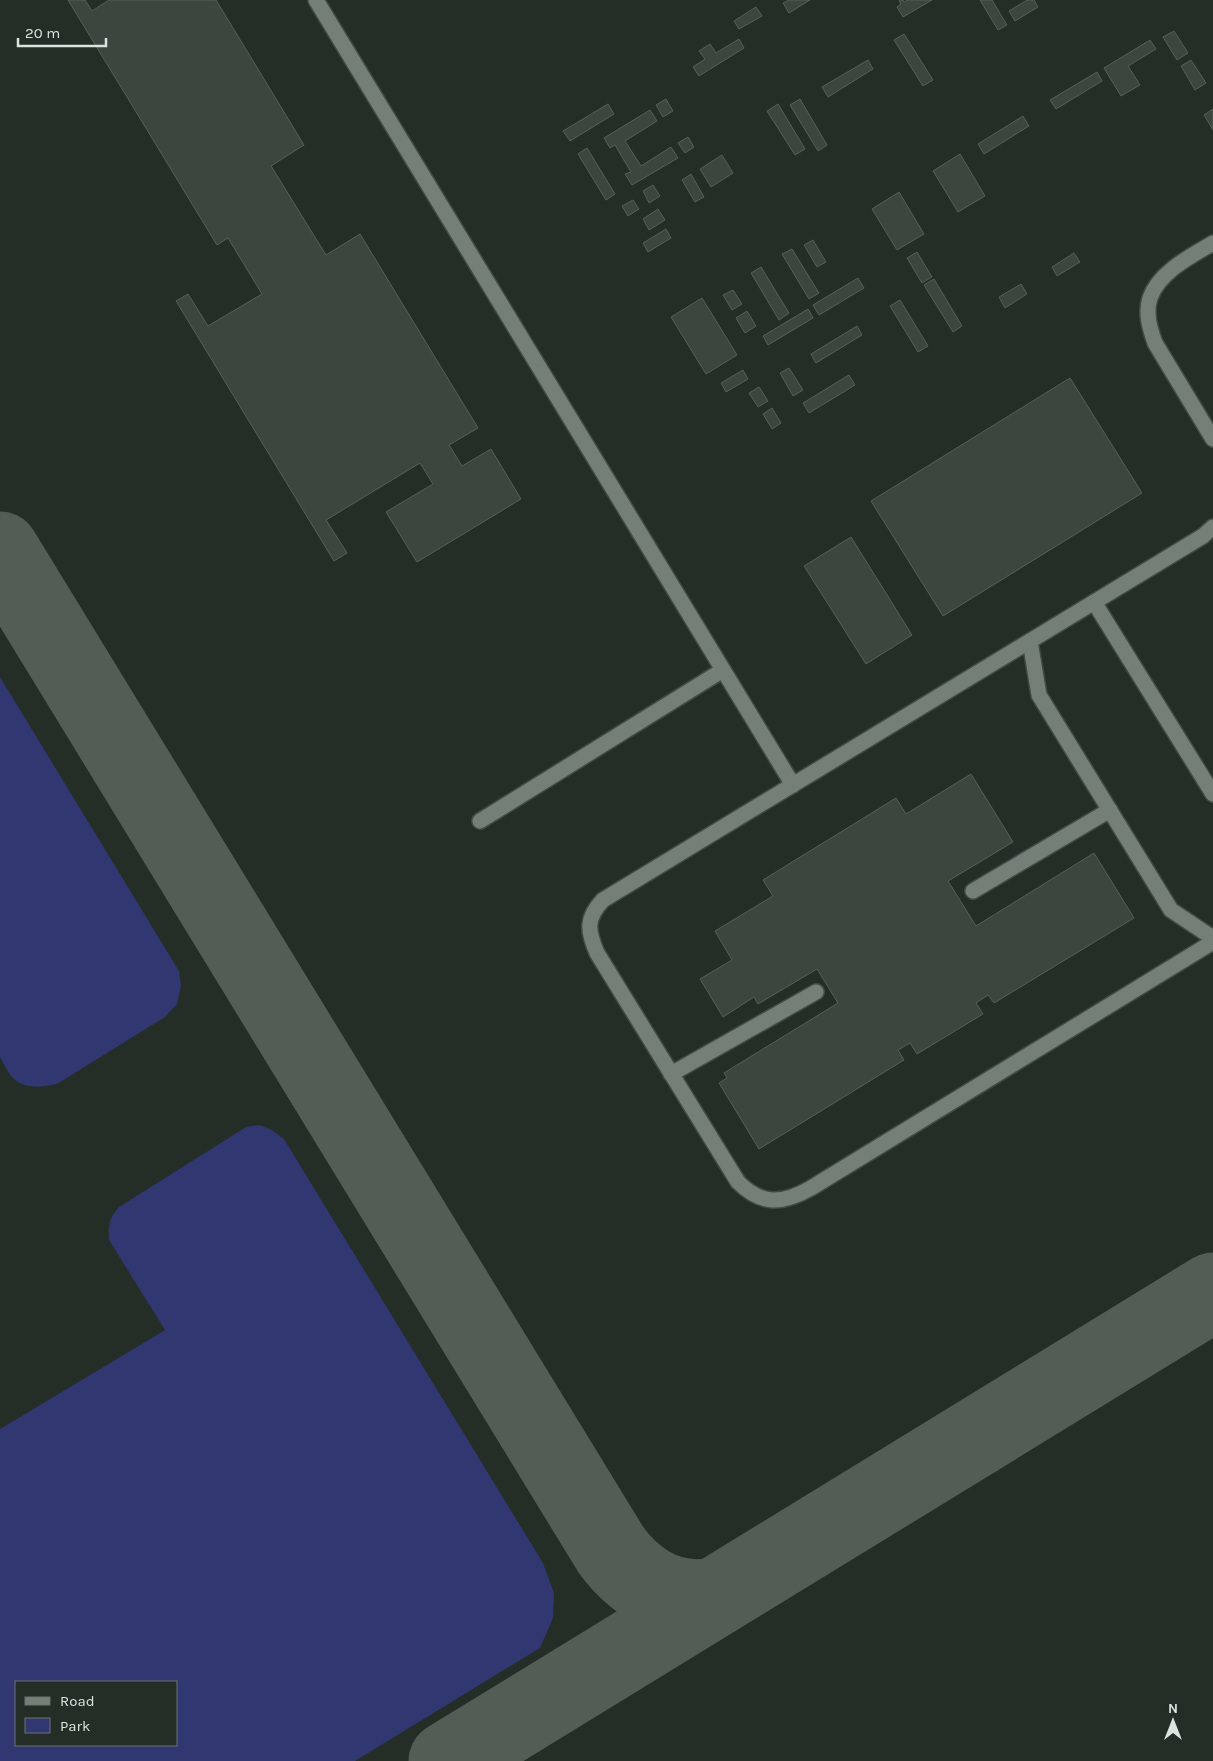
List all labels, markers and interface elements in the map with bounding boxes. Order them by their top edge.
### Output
scale bar [18,15,105,47]
text: 20 m [25,24,60,42]
legend [15,1681,178,1746]
text: Road [60,1692,95,1710]
north arrow [1148,1696,1198,1746]
text: N [1168,1700,1178,1717]
text: Park [60,1717,90,1735]

